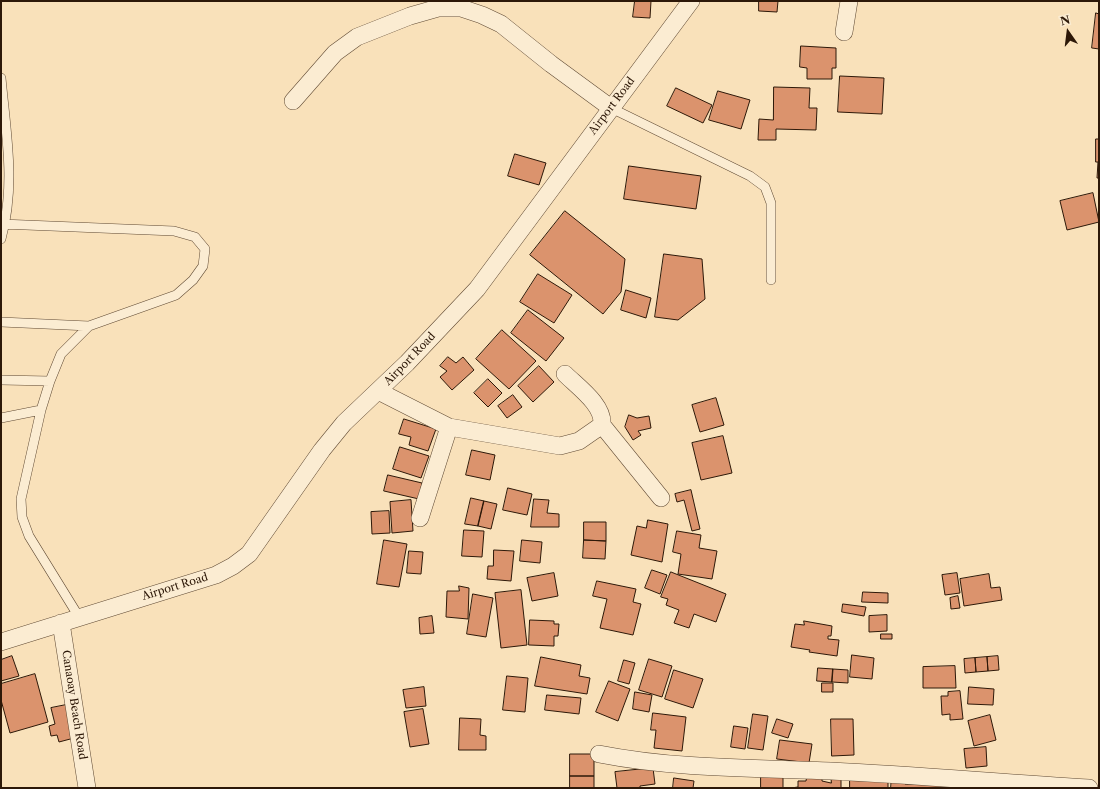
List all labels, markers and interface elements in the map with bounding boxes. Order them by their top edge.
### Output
north arrow [1048,12,1088,52]
text: N [1059,12,1071,28]
street label: Airport Road [586,75,638,137]
street label: Airport Road [382,330,438,388]
street label: Airport Road [140,571,210,603]
street label: Canaoay Beach Road [59,649,89,761]

